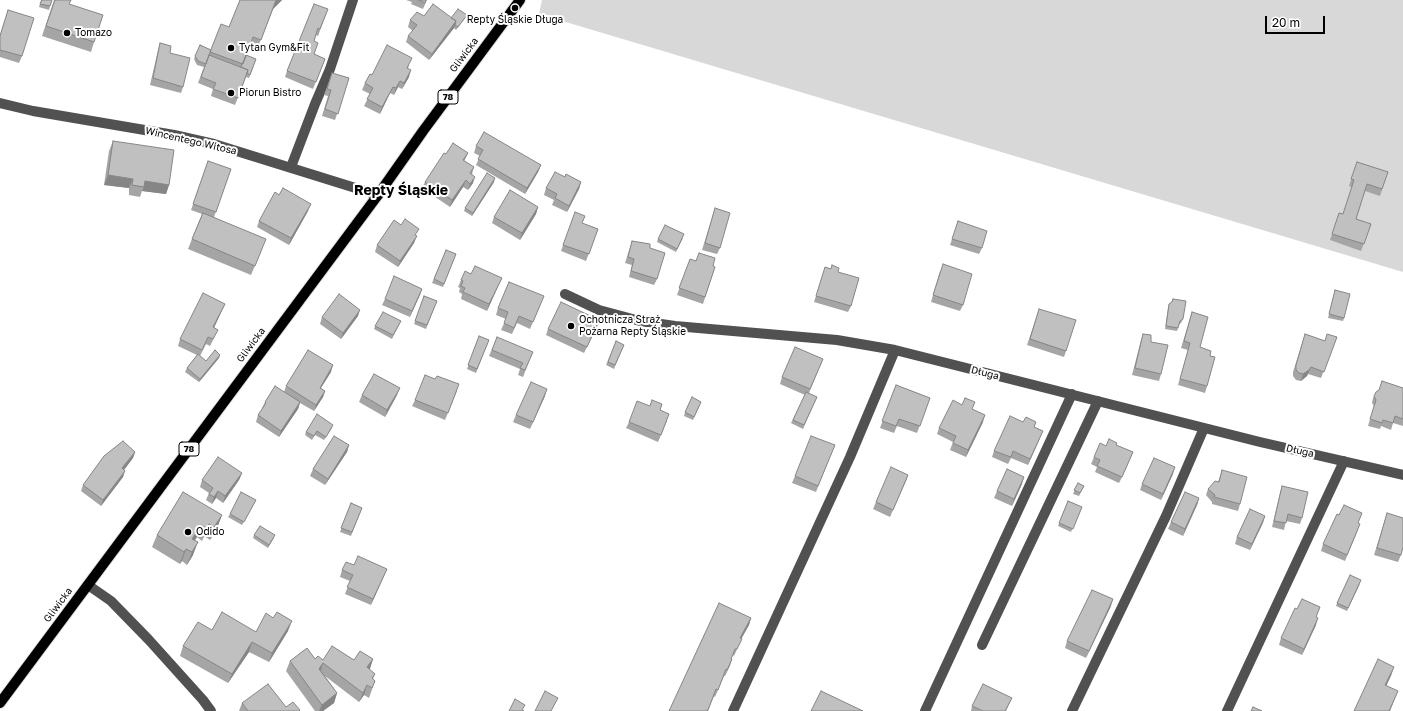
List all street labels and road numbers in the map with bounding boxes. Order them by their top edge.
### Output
street label: Gliwicka [447,35,481,75]
road number: 78 [438,90,458,104]
street label: Wincentego Witosa [144,125,238,157]
street label: Gliwicka [234,325,268,365]
street label: Długa [970,364,1000,382]
road number: 78 [179,442,199,456]
street label: Długa [1285,442,1315,460]
street label: Gliwicka [41,585,75,625]

